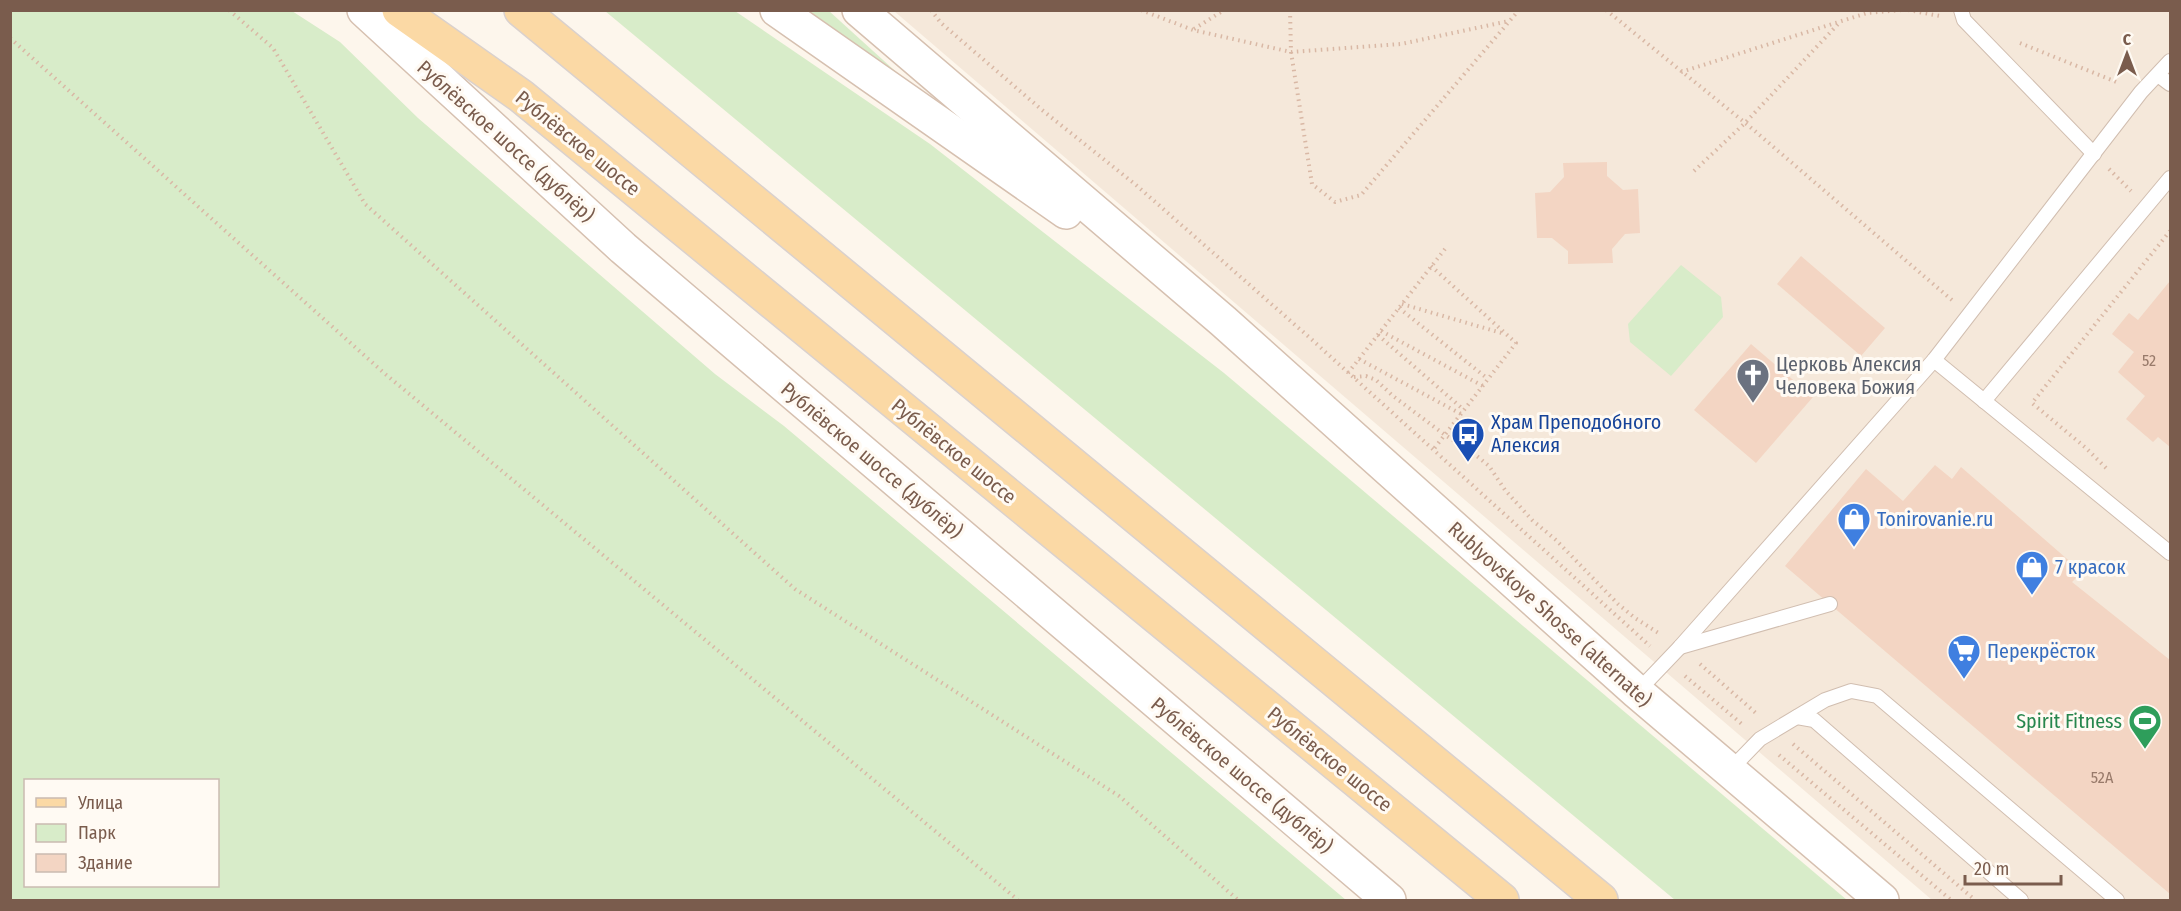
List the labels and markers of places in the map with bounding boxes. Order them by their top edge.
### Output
place label: Церковь Алексия Человека Божия [1776,352,1921,399]
church icon: Церковь Алексия Человека Божия [1735,357,1771,404]
place label: Храм Преподобного Алексия [1491,410,1661,457]
bus stop icon: Храм Преподобного Алексия [1450,416,1486,463]
shop icon: Tonirovanie.ru [1836,501,1872,548]
place label: Tonirovanie.ru [1877,507,1993,531]
shop icon: 7 красок [2014,549,2050,596]
place label: 7 красок [2055,555,2126,579]
supermarket icon: Перекрёсток [1946,633,1982,680]
place label: Перекрёсток [1987,639,2096,663]
sports icon: Spirit Fitness [2127,703,2163,750]
place label: Spirit Fitness [2016,709,2122,733]

